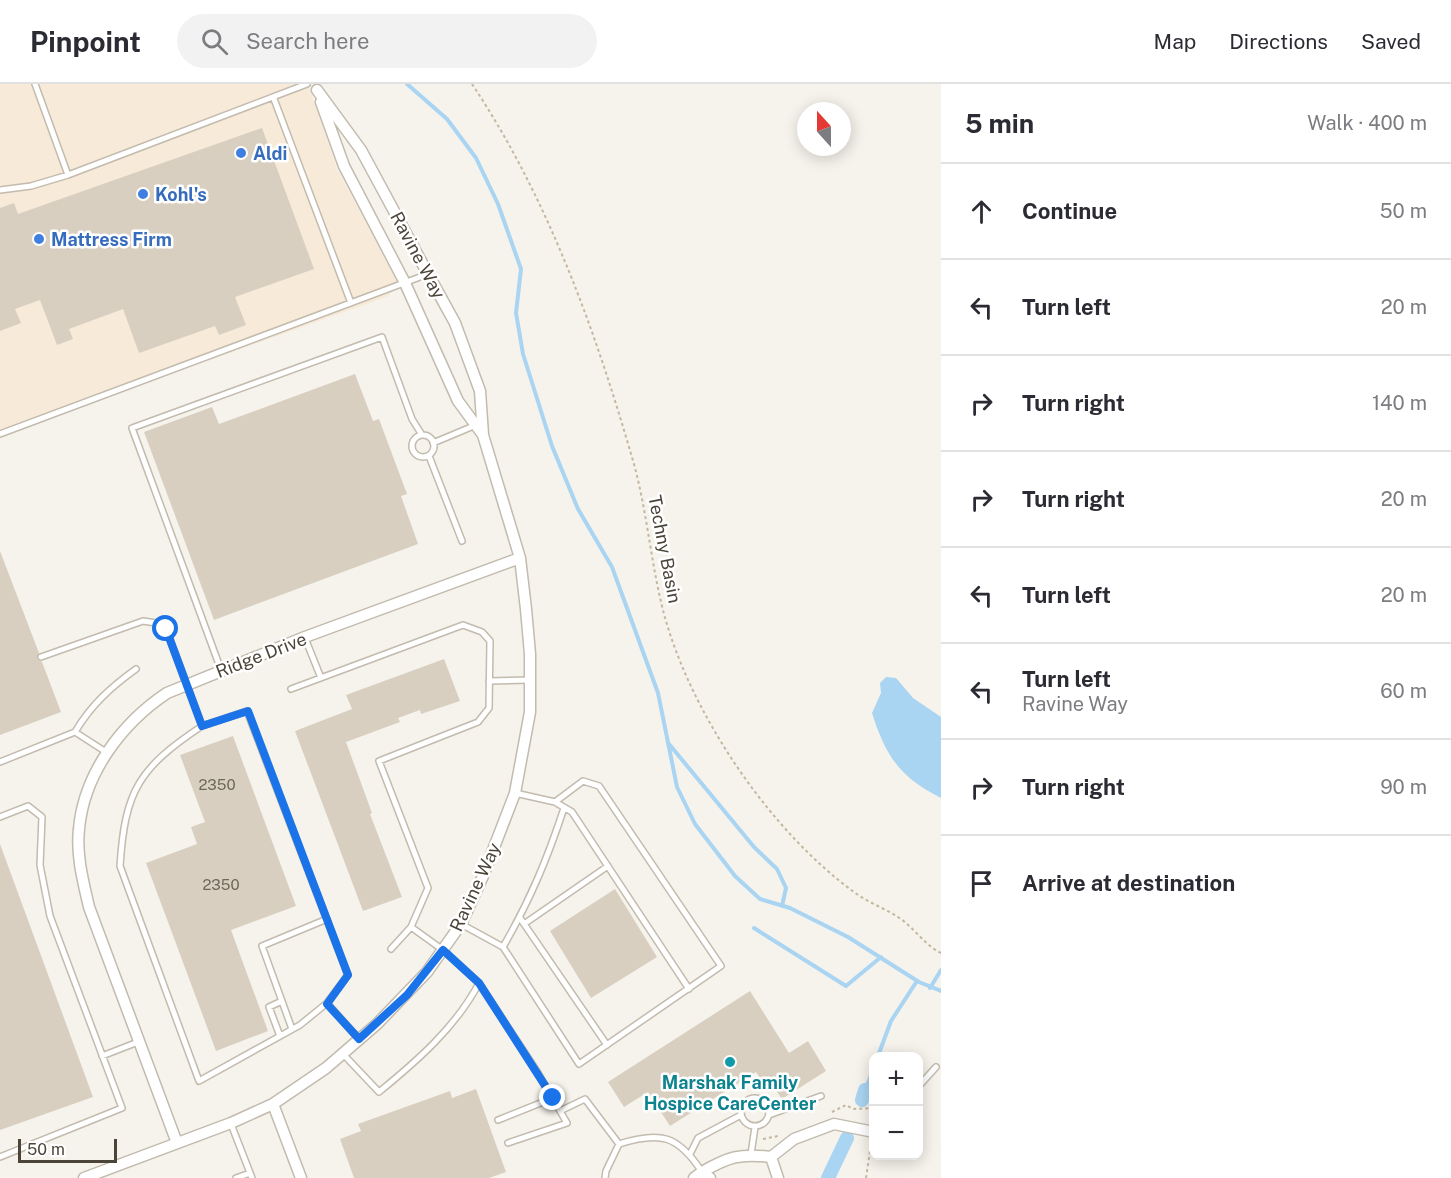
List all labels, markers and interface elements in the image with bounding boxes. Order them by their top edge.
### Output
search box [177,14,597,68]
text: Pinpoint [30,25,141,58]
icon: search [198,25,231,58]
text: Search here [246,28,369,54]
text: Map [1154,29,1196,54]
text: Directions [1229,29,1328,54]
text: Saved [1361,29,1421,54]
north arrow [797,102,851,156]
text: 5 min [965,108,1034,139]
text: Walk · 400 m [1307,111,1427,135]
place label: Aldi [253,143,287,164]
marker: Aldi [234,146,248,160]
place label: Kohl's [155,184,207,205]
marker: Kohl's [136,187,150,201]
icon: ahead [965,195,998,228]
text: Continue [1022,198,1117,224]
text: 50 m [1380,199,1427,223]
street label: Ravine Way [386,208,450,302]
place label: Mattress Firm [51,229,172,250]
marker: Mattress Firm [32,232,46,246]
icon: left [965,291,998,324]
text: Turn left [1022,294,1111,320]
text: 20 m [1381,295,1427,319]
icon: right [965,387,998,420]
text: Turn right [1022,390,1125,416]
text: 140 m [1372,391,1427,415]
icon: right [965,483,998,516]
text: Turn right [1022,486,1125,512]
text: 20 m [1381,487,1427,511]
street label: Techny Basin [644,493,686,605]
icon: left [965,579,998,612]
text: Turn left [1022,582,1111,608]
text: 20 m [1381,583,1427,607]
route start [152,615,178,641]
street label: Ridge Drive [213,628,309,682]
text: Turn left [1022,666,1111,692]
icon: left [965,675,998,708]
text: 60 m [1380,679,1427,703]
text: Ravine Way [1022,692,1128,716]
icon: right [965,771,998,804]
text: Turn right [1022,774,1125,800]
text: 90 m [1380,775,1427,799]
house number: 2350 [198,776,236,793]
street label: Ravine Way [445,839,505,935]
icon: arrive [965,867,998,900]
text: Arrive at destination [1022,870,1235,896]
house number: 2350 [202,876,240,893]
map controls [869,1052,923,1160]
button: + [869,1052,923,1106]
marker: Marshak Family Hospice CareCenter [723,1055,737,1069]
place label: Marshak Family Hospice CareCenter [644,1072,817,1114]
route end [539,1084,565,1110]
button: − [869,1106,923,1160]
scale bar [18,1136,117,1164]
text: 50 m [27,1140,65,1159]

